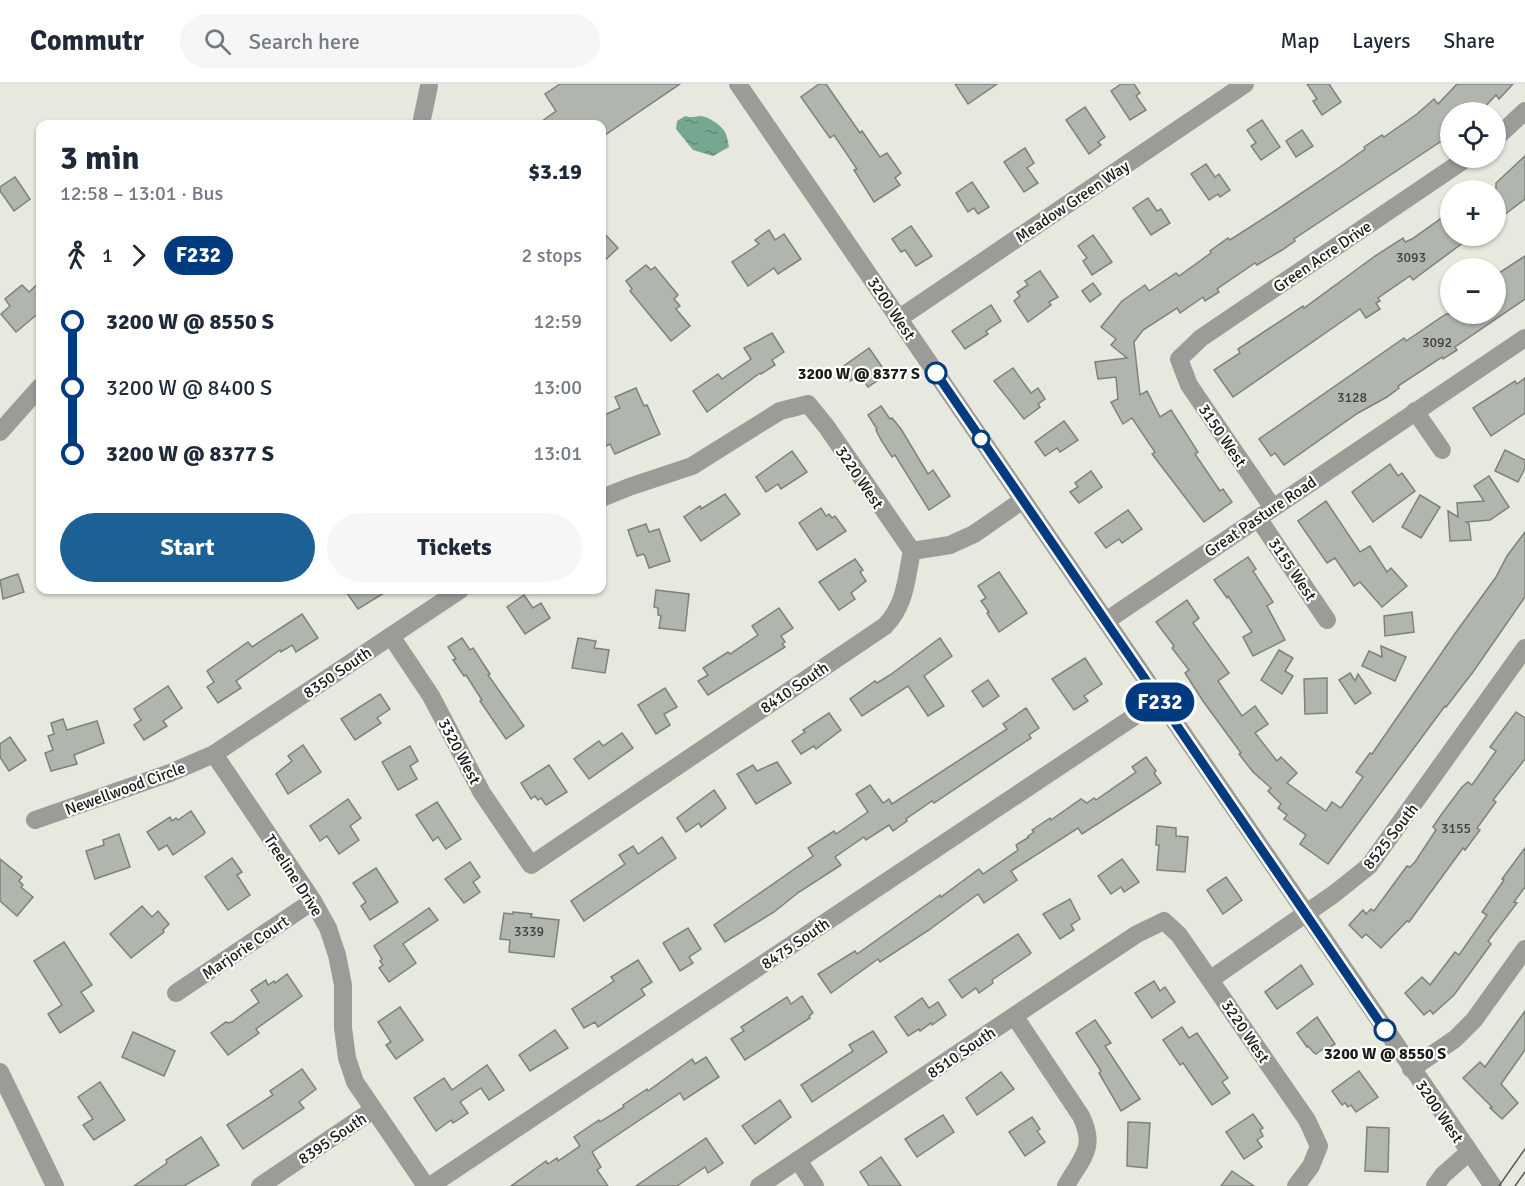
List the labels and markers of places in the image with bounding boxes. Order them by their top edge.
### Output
marker: 3200 W @ 8377 S [925,362,947,384]
place label: 3200 W @ 8377 S [798,364,920,384]
unlabelled marker [972,430,990,448]
marker: 3200 W @ 8550 S [1374,1019,1396,1041]
place label: 3200 W @ 8550 S [1324,1044,1446,1064]

